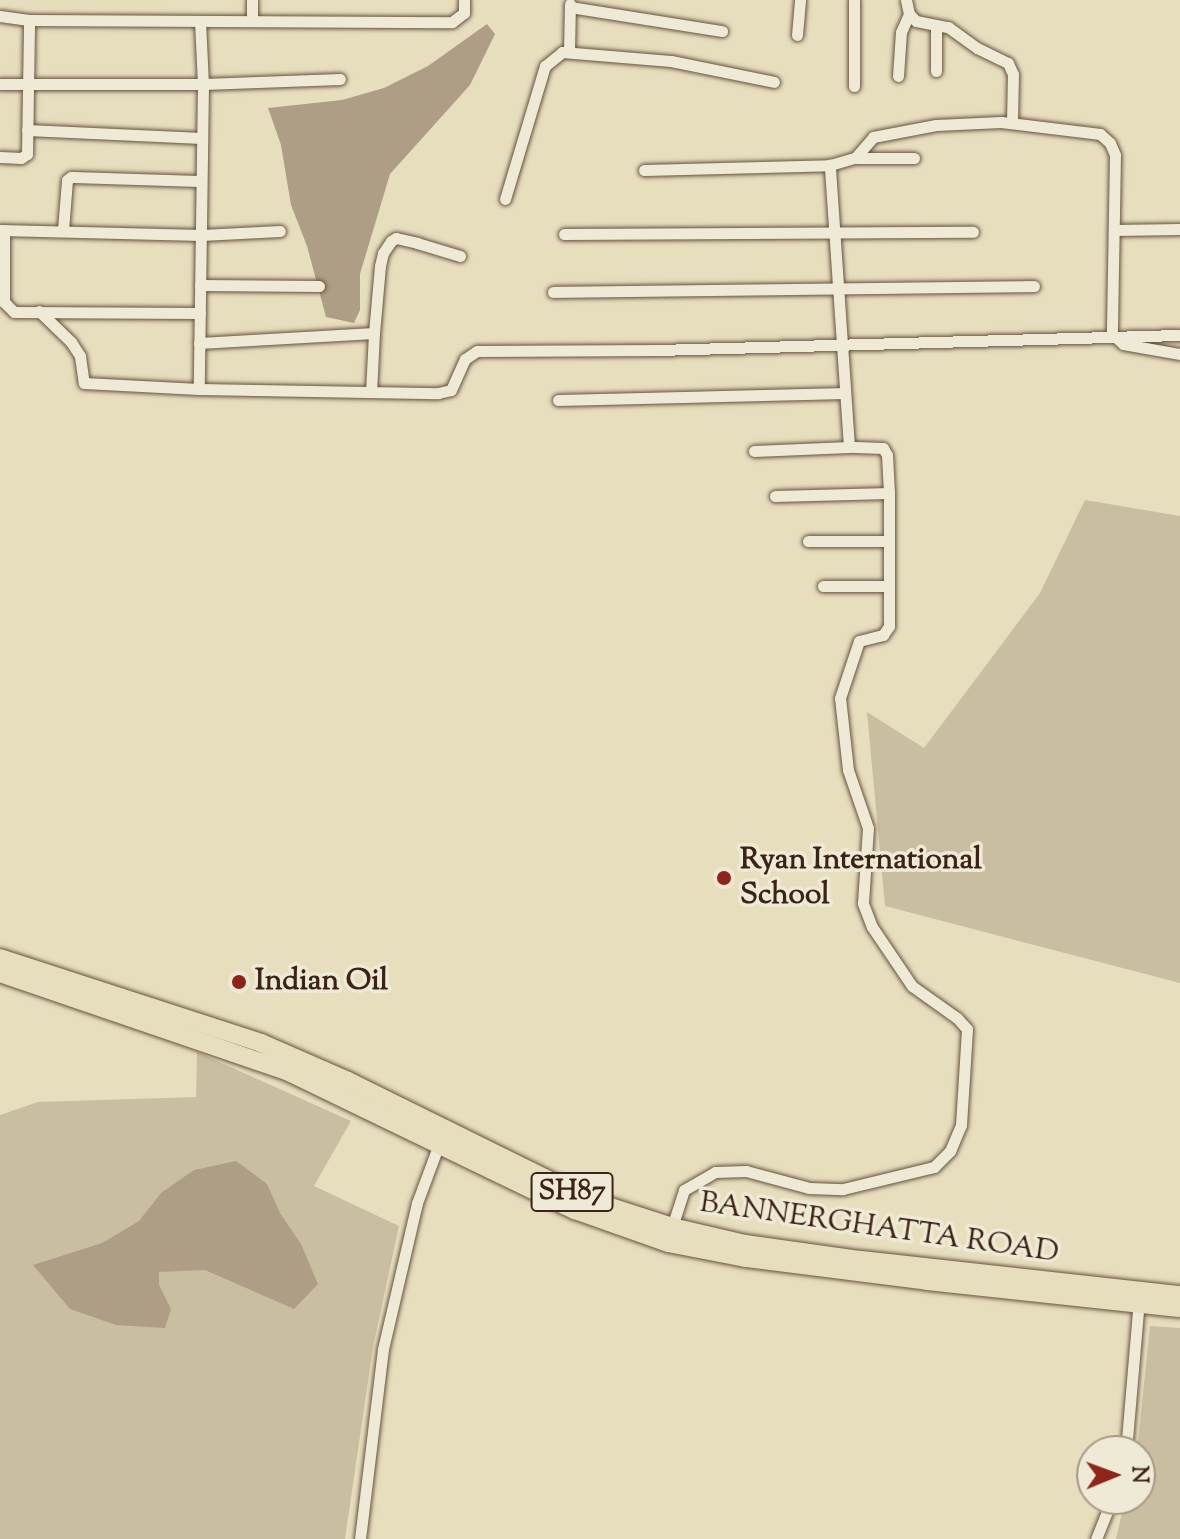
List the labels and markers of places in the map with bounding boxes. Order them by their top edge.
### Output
place label: Ryan International School [740,843,982,914]
marker: Ryan International School [715,869,733,887]
place label: Indian Oil [255,964,388,1000]
marker: Indian Oil [230,973,248,991]

